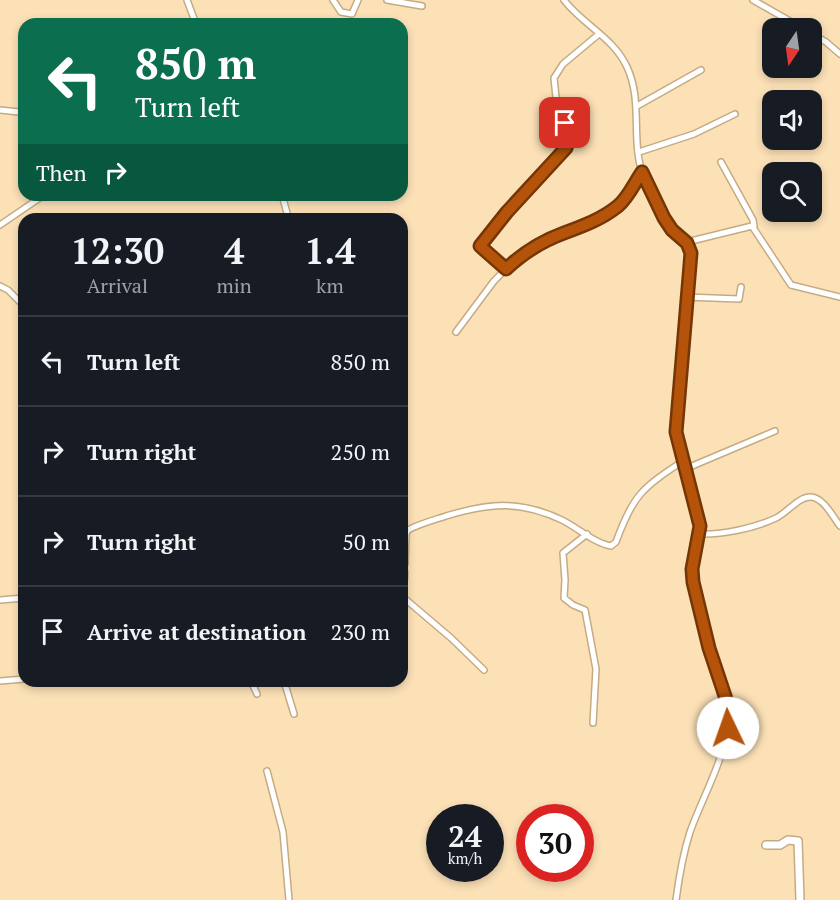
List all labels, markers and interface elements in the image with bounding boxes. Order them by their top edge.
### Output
north arrow [762,18,822,78]
map controls [762,18,822,222]
text: 850 m [135,35,256,91]
icon: left [36,42,114,120]
text: Turn left [135,89,240,125]
button: sound [762,90,822,150]
pin [539,97,590,148]
icon: arrive [548,106,581,139]
icon: right [99,156,132,189]
text: Then [36,158,87,187]
button: search [762,162,822,222]
text: 12:30 [70,227,164,274]
text: 4 [224,227,244,274]
text: 1.4 [304,227,356,274]
text: Arrival [87,272,148,299]
text: min [217,272,252,299]
text: km [316,272,344,299]
icon: left [36,345,69,378]
text: Turn left [87,347,180,376]
text: 850 m [330,347,390,376]
icon: right [36,435,69,468]
text: Turn right [87,437,196,466]
text: 250 m [330,437,390,466]
icon: right [36,525,69,558]
text: Turn right [87,527,196,556]
text: 50 m [342,527,390,556]
icon: arrive [36,615,69,648]
text: Arrive at destination [87,617,306,646]
text: 230 m [330,617,390,646]
position arrow [696,696,760,760]
speed limit sign: 30 [516,804,594,882]
text: 24 [448,816,482,856]
text: km/h [448,848,482,868]

